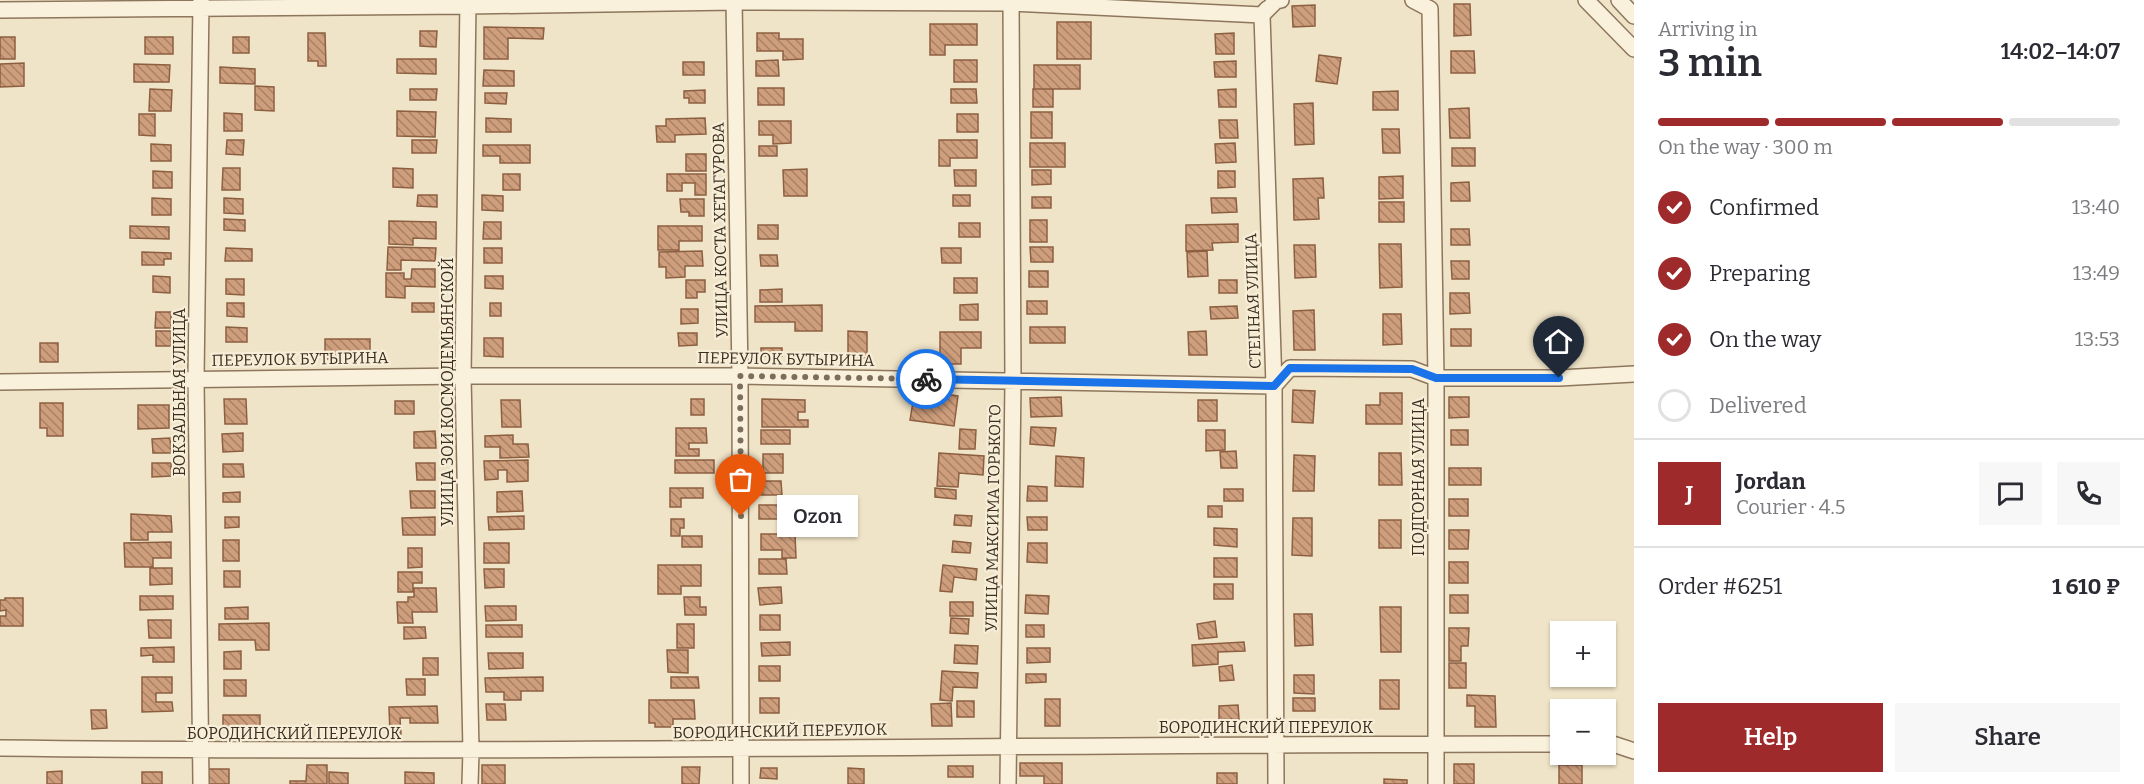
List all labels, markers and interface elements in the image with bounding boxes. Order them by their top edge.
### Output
text: Arriving in [1658,17,1757,41]
text: 14:02–14:07 [2001,38,2120,65]
text: 3 min [1658,40,1762,86]
street label: УЛИЦА КОСТА ХЕТАГУРОВА [709,121,731,338]
text: On the way · 300 m [1658,135,1833,159]
icon: check [1658,191,1691,224]
text: Confirmed [1709,194,1819,221]
text: 13:40 [2072,195,2120,219]
street label: СТЕПНАЯ УЛИЦА [1241,232,1265,369]
street label: УЛИЦА ЗОИ КОСМОДЕМЬЯНСКОЙ [437,257,457,527]
icon: check [1658,257,1691,290]
text: Preparing [1709,260,1811,287]
text: 13:49 [2073,261,2120,285]
street label: ВОКЗАЛЬНАЯ УЛИЦА [170,307,189,476]
pin [1533,316,1584,378]
icon: check [1658,323,1691,356]
icon: home [1542,325,1575,358]
text: On the way [1709,326,1821,353]
text: 13:53 [2075,327,2120,351]
street label: ПЕРЕУЛОК БУТЫРИНА [211,348,389,370]
street label: ПЕРЕУЛОК БУТЫРИНА [697,348,875,370]
courier [896,349,956,409]
icon: bike [910,363,943,396]
text: Delivered [1709,392,1807,419]
street label: ПОДГОРНАЯ УЛИЦА [1409,397,1428,556]
street label: УЛИЦА МАКСИМА ГОРЬКОГО [982,404,1004,632]
pin [715,454,766,516]
button: chat [1979,462,2042,525]
button: phone [2057,462,2120,525]
icon: bag [724,463,757,496]
text: Jordan [1736,468,1806,495]
text: J [1686,480,1693,507]
callout: Ozon [777,495,858,537]
text: Courier · 4.5 [1736,495,1845,519]
text: Ozon [793,504,842,528]
text: Order #6251 [1658,573,1782,600]
text: 1 610 ₽ [2052,573,2120,600]
map controls [1550,621,1616,765]
button: + [1550,621,1616,687]
button: − [1550,699,1616,765]
button: Help [1658,703,1883,772]
button: Share [1895,703,2120,772]
street label: БОРОДИНСКИЙ ПЕРЕУЛОК [1159,717,1374,737]
street label: БОРОДИНСКИЙ ПЕРЕУЛОК [673,719,888,742]
street label: БОРОДИНСКИЙ ПЕРЕУЛОК [187,723,402,743]

